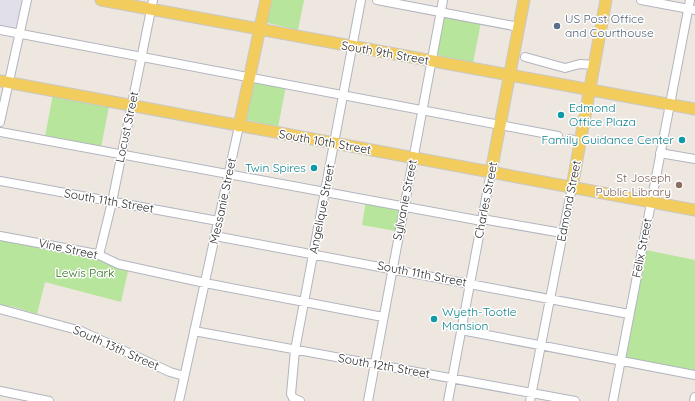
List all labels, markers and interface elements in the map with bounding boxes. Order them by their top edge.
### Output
place label: US Post Office and Courthouse [565,11,654,40]
marker: US Post Office and Courthouse [552,21,562,31]
street label: South 9th Street [340,37,430,68]
street label: Locust Street [112,90,141,164]
place label: Edmond Office Plaza [569,100,636,129]
marker: Edmond Office Plaza [556,110,566,120]
street label: South 10th Street [278,126,372,157]
place label: Family Guidance Center [542,132,674,147]
marker: Family Guidance Center [677,135,687,145]
street label: Messanie Street [206,156,239,245]
street label: Sylvanie Street [389,158,420,242]
street label: Edmond Street [553,159,584,243]
place label: Twin Spires [245,160,306,175]
street label: Charles Street [471,160,500,239]
street label: Angelique Street [305,163,338,255]
marker: Twin Spires [309,163,319,173]
place label: St Joseph Public Library [596,170,671,199]
marker: St Joseph Public Library [674,180,684,190]
street label: South 11th Street [63,185,155,216]
street label: Felix Street [628,217,655,279]
street label: Vine Street [37,235,99,262]
street label: South 11th Street [376,257,468,290]
park label: Lewis Park [55,265,115,280]
place label: Wyeth-Tootle Mansion [442,304,517,333]
marker: Wyeth-Tootle Mansion [429,314,439,324]
street label: South 13th Street [71,322,162,373]
street label: South 12th Street [337,350,431,381]

